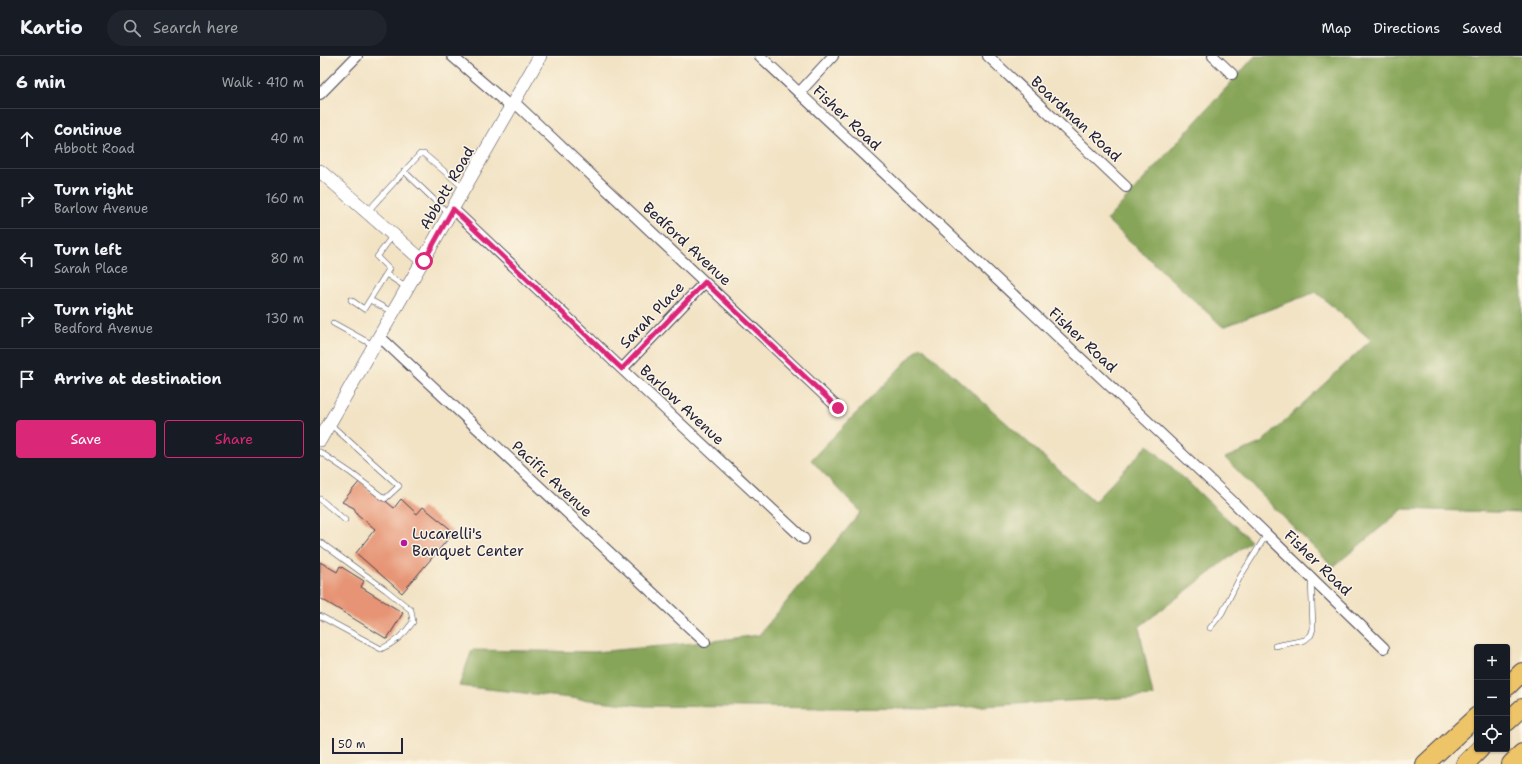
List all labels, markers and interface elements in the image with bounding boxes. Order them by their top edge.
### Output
search box [107,10,387,46]
text: Kartio [20,15,83,40]
icon: search [121,17,143,39]
text: Search here [153,18,239,38]
text: Map [1322,19,1352,37]
text: Directions [1374,19,1440,37]
text: Saved [1462,19,1502,37]
text: 6 min [16,71,66,93]
street label: Boardman Road [1026,72,1126,167]
text: Walk · 410 m [222,74,304,91]
street label: Fisher Road [809,81,886,155]
text: Continue [54,120,122,140]
icon: ahead [16,128,38,150]
text: 40 m [270,130,304,147]
text: Abbott Road [54,140,135,157]
street label: Abbott Road [415,142,479,233]
text: Turn right [54,180,134,200]
icon: right [16,188,38,210]
text: 160 m [266,190,304,207]
street label: Bedford Avenue [638,198,736,290]
text: Barlow Avenue [54,200,148,217]
text: Turn left [54,240,122,260]
icon: left [16,248,38,270]
text: 80 m [270,250,304,267]
route start [415,252,433,270]
text: Sarah Place [54,260,128,277]
street label: Sarah Place [615,277,689,353]
text: Turn right [54,300,134,320]
street label: Fisher Road [1045,303,1122,377]
icon: right [16,308,38,330]
text: 130 m [266,310,304,327]
text: Bedford Avenue [54,320,153,337]
street label: Barlow Avenue [635,361,729,449]
icon: arrive [16,368,38,390]
text: Arrive at destination [54,369,222,389]
route end [829,399,847,417]
button: Save [16,420,156,458]
button: Share [164,420,304,458]
street label: Pacific Avenue [507,436,597,522]
place label: Lucarelli's Banquet Center [412,524,524,561]
street label: Fisher Road [1280,526,1356,601]
marker: Lucarelli's Banquet Center [399,538,409,548]
map controls [1474,644,1510,752]
button: + [1474,644,1510,680]
button: − [1474,680,1510,716]
button: locate [1474,716,1510,752]
scale bar [332,736,403,755]
text: 50 m [338,737,366,752]

